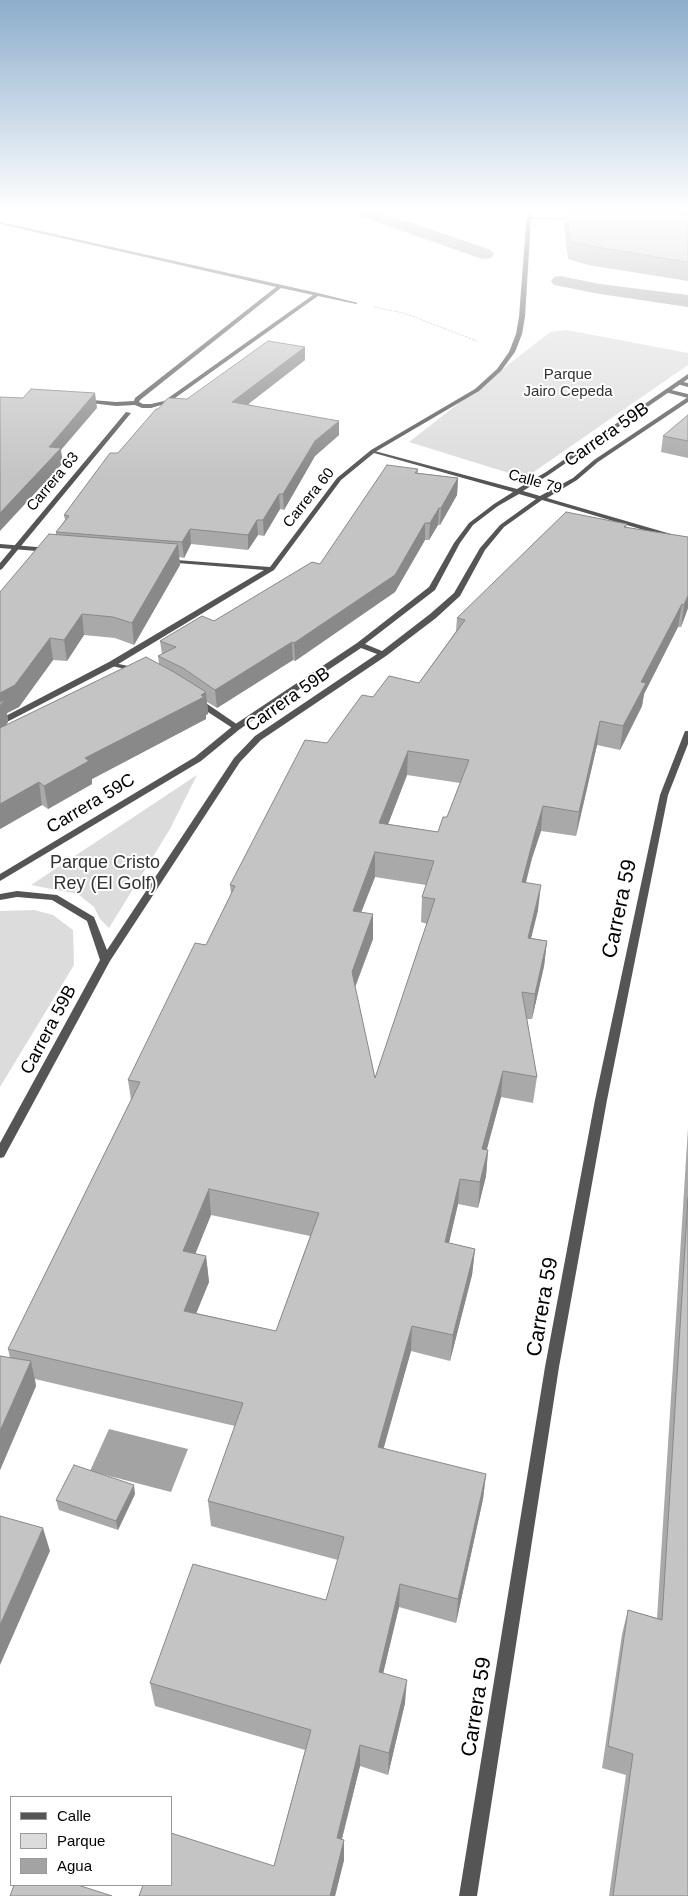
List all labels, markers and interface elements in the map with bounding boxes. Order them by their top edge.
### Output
park label: Parque Jairo Cepeda [523,366,613,401]
street label: Carrera 59B [561,398,653,472]
street label: Carrera 63 [23,449,83,515]
street label: Carrera 60 [279,464,339,532]
street label: Calle 79 [506,466,564,498]
street label: Carrera 59B [242,663,334,737]
street label: Carrera 59C [43,769,139,839]
park label: Parque Cristo Rey (El Golf) [50,852,160,894]
street label: Carrera 59 [597,857,643,961]
street label: Carrera 59B [16,982,82,1078]
street label: Carrera 59 [522,1255,564,1359]
street label: Carrera 59 [457,1655,497,1759]
legend [10,1796,172,1886]
text: Calle [57,1807,91,1824]
text: Parque [57,1832,105,1849]
text: Agua [57,1857,92,1874]

